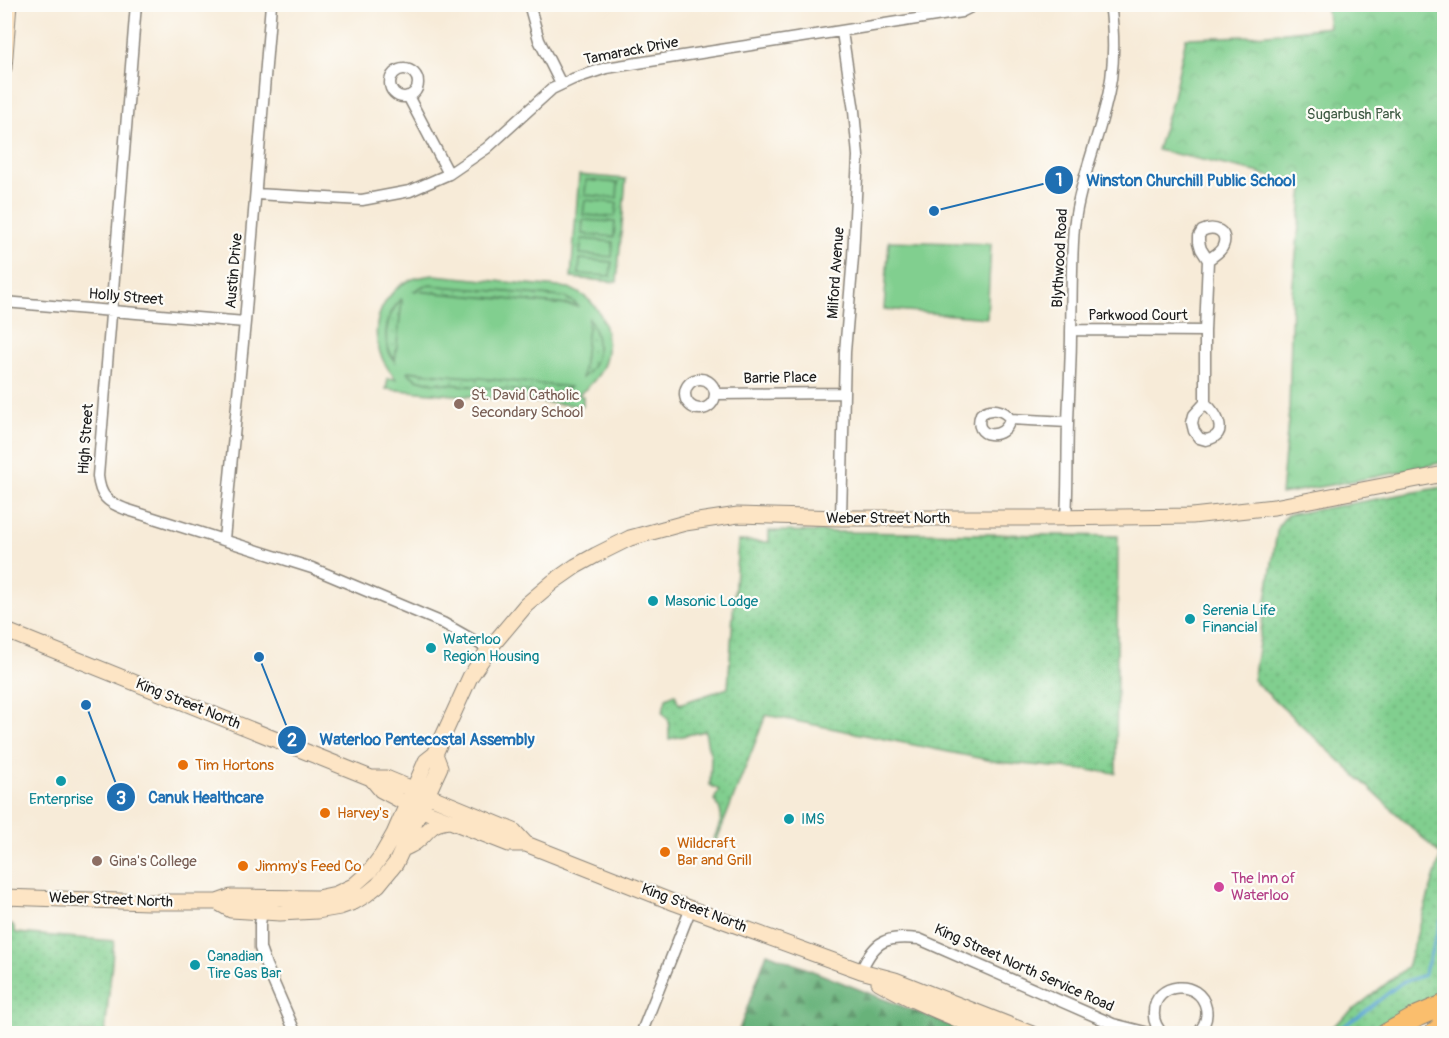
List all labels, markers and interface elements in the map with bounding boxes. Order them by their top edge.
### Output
street label: Tamarack Drive [582,32,681,70]
park label: Sugarbush Park [1307,105,1402,124]
callout: Winston Churchill Public School [1044,163,1308,197]
text: 1 [1055,169,1063,192]
text: Winston Churchill Public School [1086,171,1296,191]
street label: Blythwood Road [1048,208,1072,308]
street label: Milford Avenue [823,226,849,320]
street label: Austin Drive [221,232,247,310]
street label: Holly Street [88,284,165,310]
street label: Parkwood Court [1088,306,1189,325]
street label: Barrie Place [743,368,817,388]
place label: St. David Catholic Secondary School [471,386,584,422]
marker: St. David Catholic Secondary School [452,397,466,411]
street label: High Street [74,402,98,475]
street label: Weber Street North [826,509,950,528]
place label: Masonic Lodge [665,592,759,611]
marker: Masonic Lodge [646,594,660,608]
place label: Serenia Life Financial [1202,601,1276,637]
marker: Serenia Life Financial [1183,612,1197,626]
place label: Waterloo Region Housing [443,630,539,666]
marker: Waterloo Region Housing [424,641,438,655]
street label: King Street North [133,674,243,734]
callout: Waterloo Pentecostal Assembly [277,723,546,757]
text: 2 [287,729,297,752]
text: Waterloo Pentecostal Assembly [320,730,535,750]
place label: Tim Hortons [195,756,274,775]
marker: Tim Hortons [176,758,190,772]
marker: Enterprise [54,774,68,788]
callout: Canuk Healthcare [106,780,275,814]
text: 3 [116,787,126,810]
text: Canuk Healthcare [148,788,265,808]
place label: Enterprise [29,790,94,809]
place label: Harvey's [337,804,389,823]
marker: Harvey's [318,806,332,820]
place label: IMS [801,810,825,829]
marker: IMS [782,812,796,826]
place label: Wildcraft Bar and Grill [677,834,752,870]
marker: Wildcraft Bar and Grill [658,845,672,859]
place label: Gina's College [109,852,197,871]
marker: Gina's College [90,854,104,868]
place label: Jimmy's Feed Co [255,857,361,876]
marker: Jimmy's Feed Co [236,859,250,873]
place label: The Inn of Waterloo [1231,869,1296,905]
street label: King Street North [639,879,749,937]
marker: The Inn of Waterloo [1212,880,1226,894]
street label: Weber Street North [49,888,173,912]
street label: King Street North Service Road [931,920,1117,1016]
place label: Canadian Tire Gas Bar [207,947,282,983]
marker: Canadian Tire Gas Bar [188,958,202,972]

